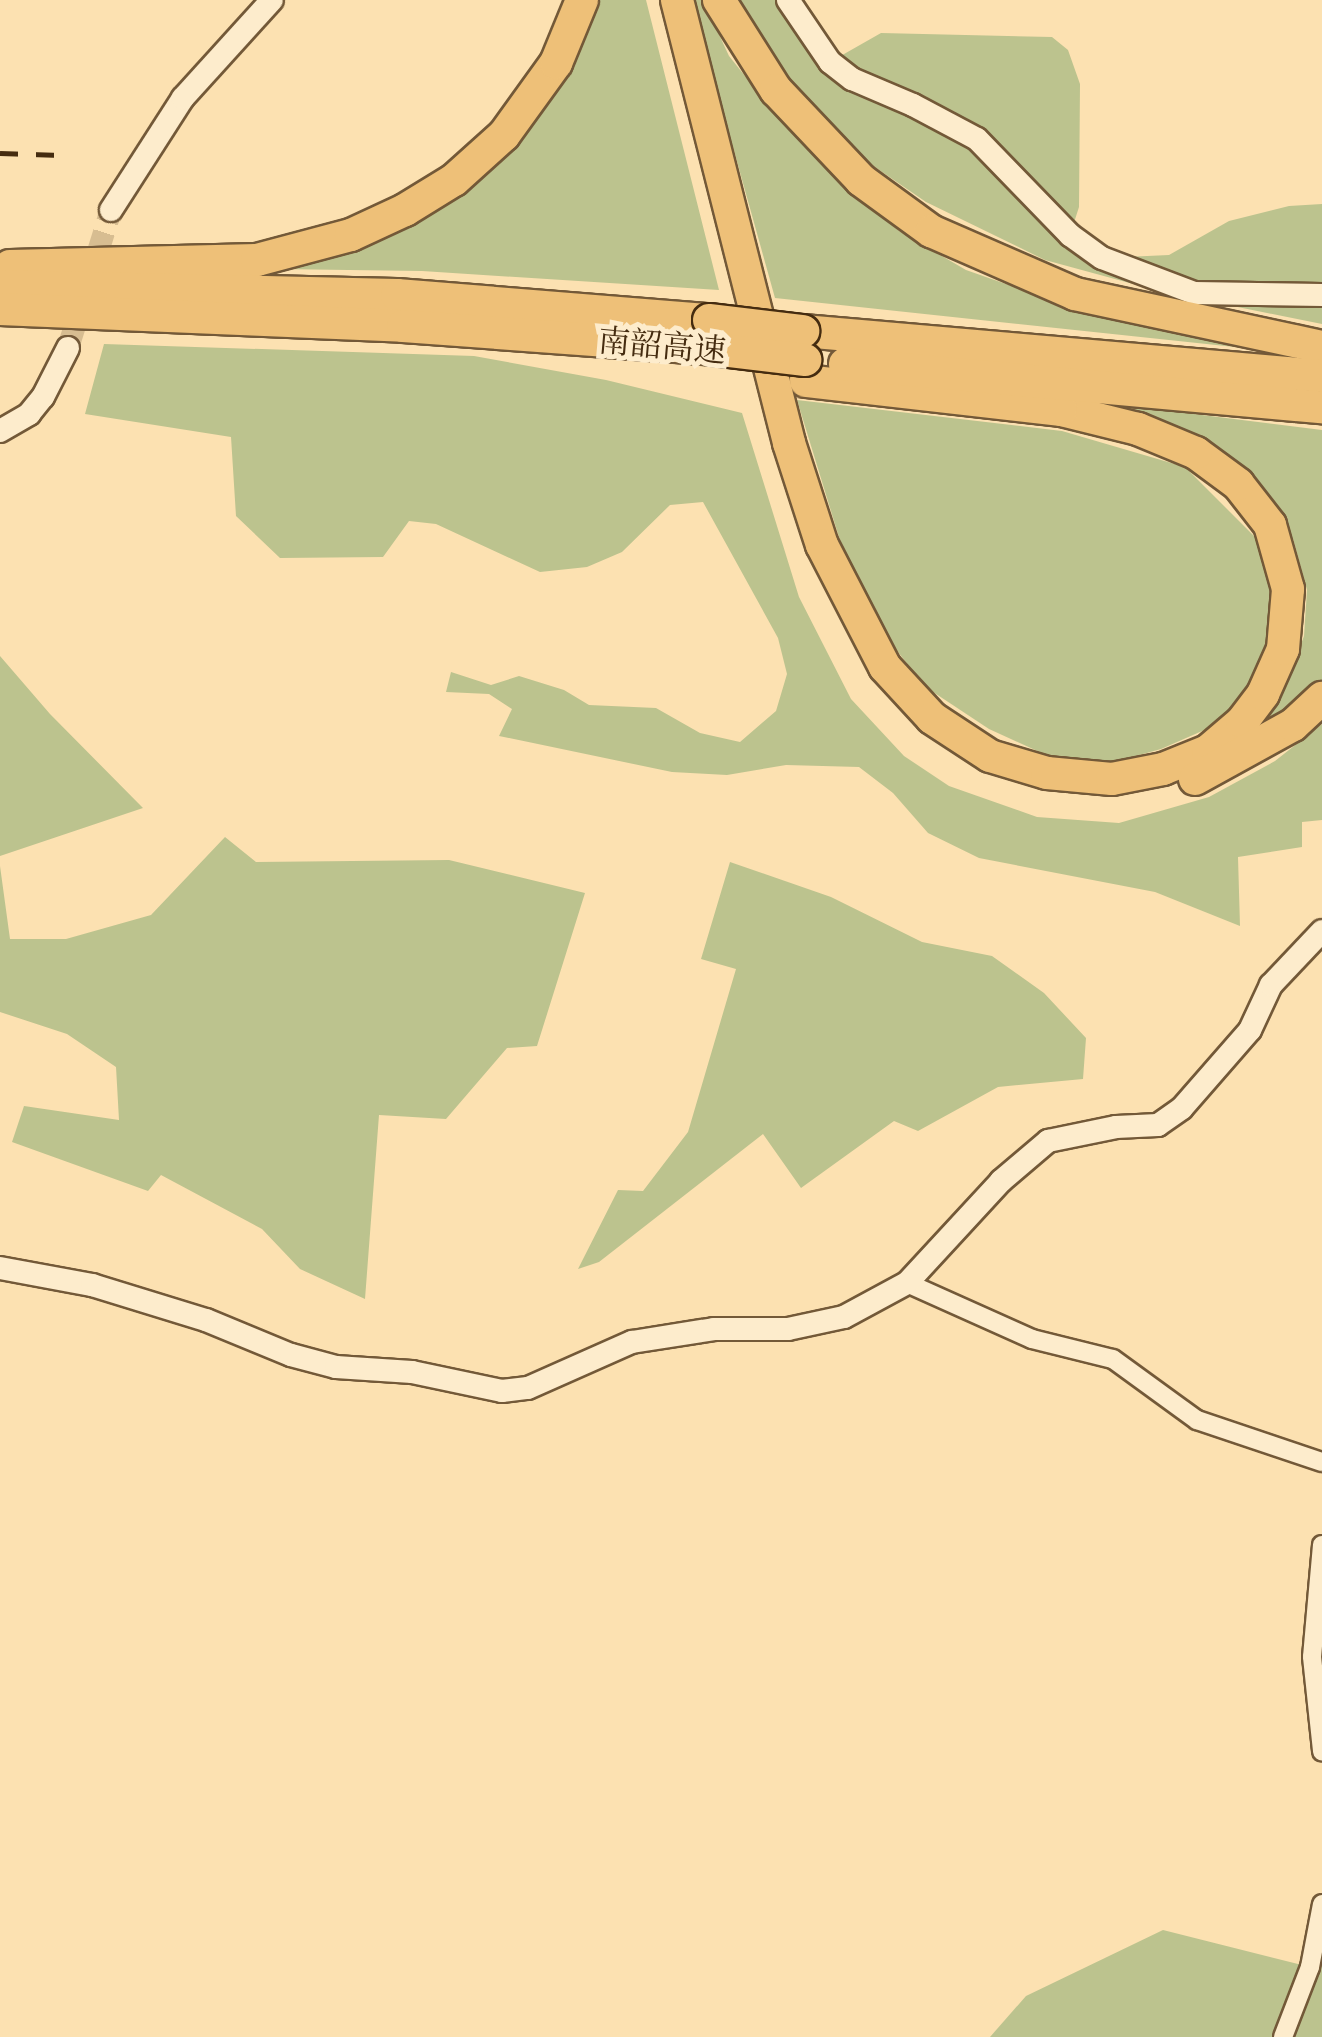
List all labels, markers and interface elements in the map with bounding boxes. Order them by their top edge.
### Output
street label: 南韶高速 [597,321,727,371]

